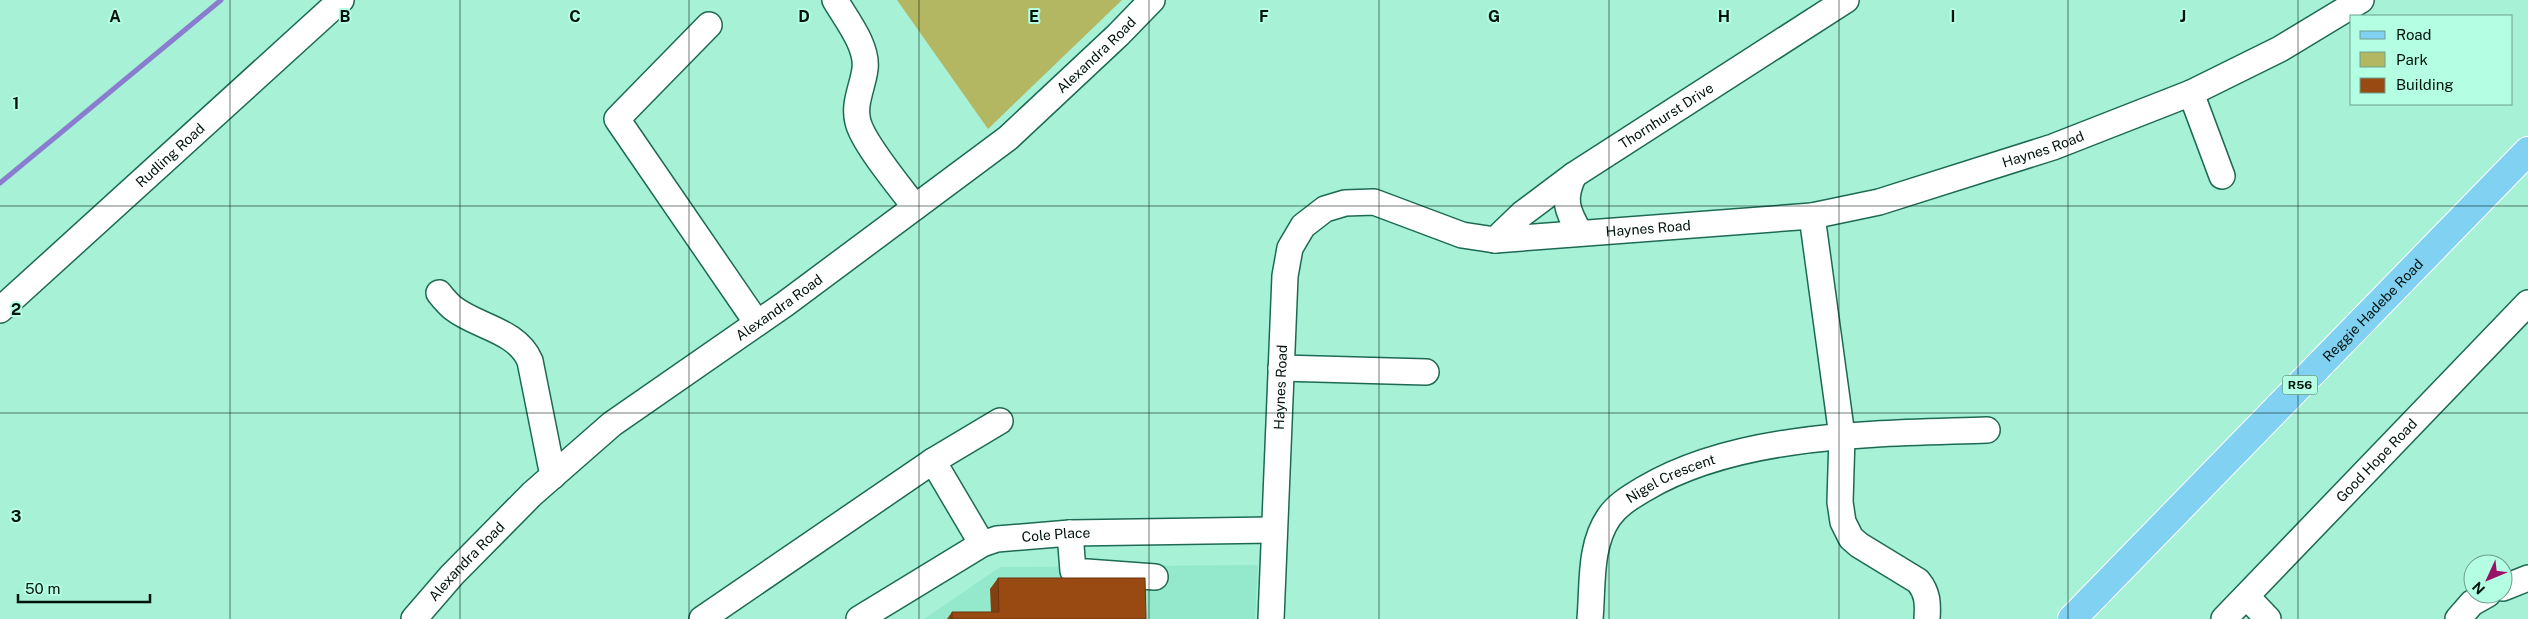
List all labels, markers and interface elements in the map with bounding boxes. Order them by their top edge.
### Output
text: A [109,7,121,26]
text: B [340,7,351,26]
text: C [569,7,581,26]
text: D [798,7,810,26]
text: E [1029,7,1039,26]
text: F [1259,7,1269,26]
text: G [1488,7,1500,26]
text: H [1718,7,1730,26]
text: I [1951,7,1955,26]
text: J [2180,7,2186,26]
street label: Alexandra Road [1053,14,1139,96]
legend [2350,15,2513,105]
text: Road [2396,26,2432,43]
text: Park [2396,51,2428,68]
text: Building [2396,76,2454,93]
street label: Thornhurst Drive [1616,80,1716,152]
text: 1 [13,94,19,113]
street label: Rudling Road [133,120,208,190]
street label: Haynes Road [2000,128,2086,171]
street label: Haynes Road [1605,217,1691,240]
street label: Reggie Hadebe Road [2319,256,2426,365]
street label: Alexandra Road [733,271,826,344]
text: 2 [11,300,21,319]
street label: Haynes Road [1271,344,1290,430]
road number: R56 [2282,376,2318,394]
street label: Good Hope Road [2333,416,2420,505]
street label: Nigel Crescent [1623,451,1717,506]
text: 3 [11,507,21,526]
street label: Alexandra Road [425,519,508,604]
street label: Cole Place [1021,525,1091,545]
north arrow [2463,554,2513,604]
scale bar [18,572,150,604]
text: N [2469,579,2488,598]
text: 50 m [25,580,60,597]

